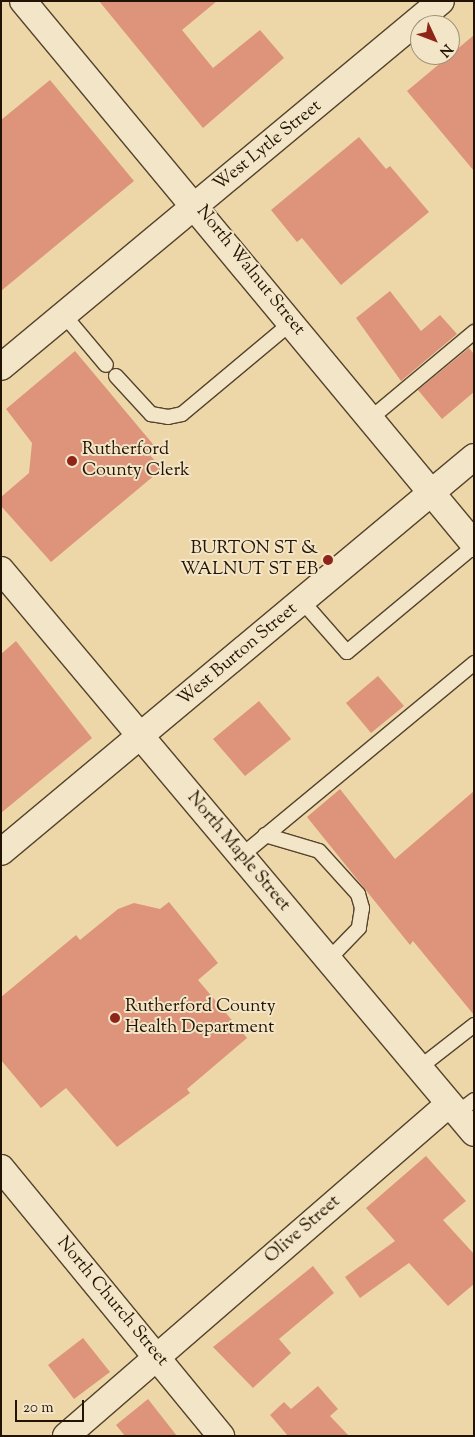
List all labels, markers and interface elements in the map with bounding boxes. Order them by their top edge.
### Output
north arrow [410,15,460,65]
text: N [434,39,456,60]
street label: West Lytle Street [210,96,326,196]
street label: North Walnut Street [191,202,309,340]
place label: Rutherford County Clerk [82,440,190,482]
marker: Rutherford County Clerk [66,455,78,467]
place label: BURTON ST & WALNUT ST EB [180,539,318,582]
marker: BURTON ST & WALNUT ST EB [322,554,334,566]
street label: West Burton Street [174,599,302,711]
street label: North Maple Street [182,788,294,916]
place label: Rutherford County Health Department [125,997,276,1040]
marker: Rutherford County Health Department [109,1012,121,1024]
street label: Olive Street [261,1191,345,1269]
street label: North Church Street [52,1233,172,1371]
scale bar [18,1390,86,1422]
text: 20 m [23,1398,54,1419]

